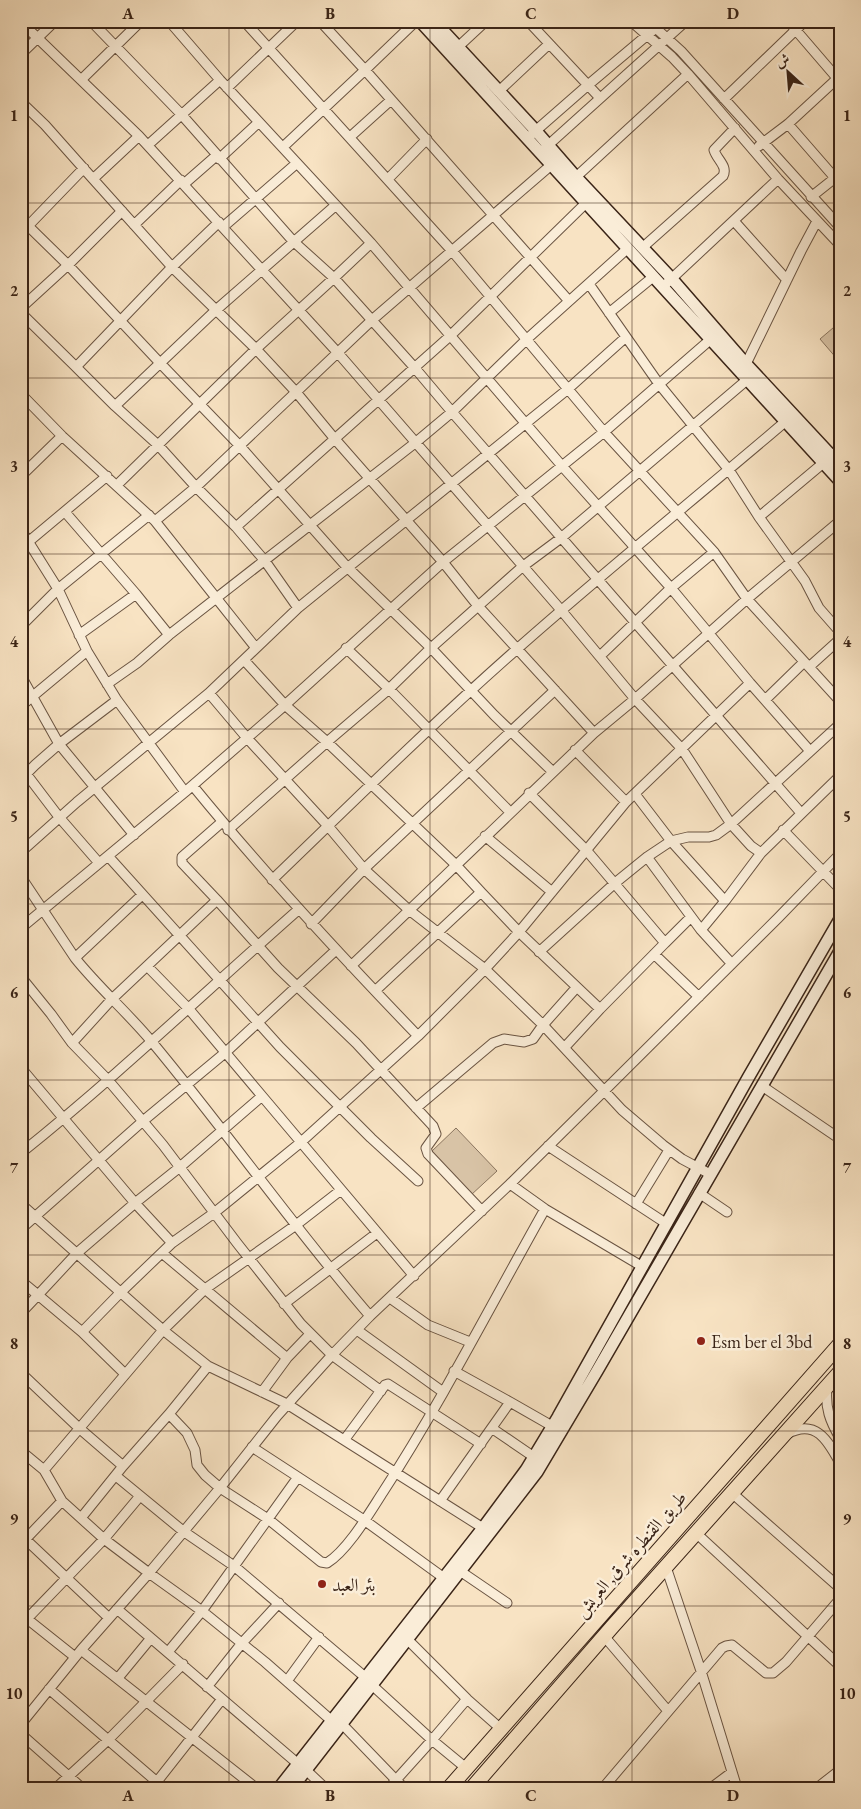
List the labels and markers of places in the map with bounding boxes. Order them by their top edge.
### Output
place label: Esm ber el 3bd [711,1330,813,1353]
marker: Esm ber el 3bd [695,1335,707,1347]
place label: بئر العبد [332,1573,375,1596]
marker: بئر العبد [316,1578,328,1590]

